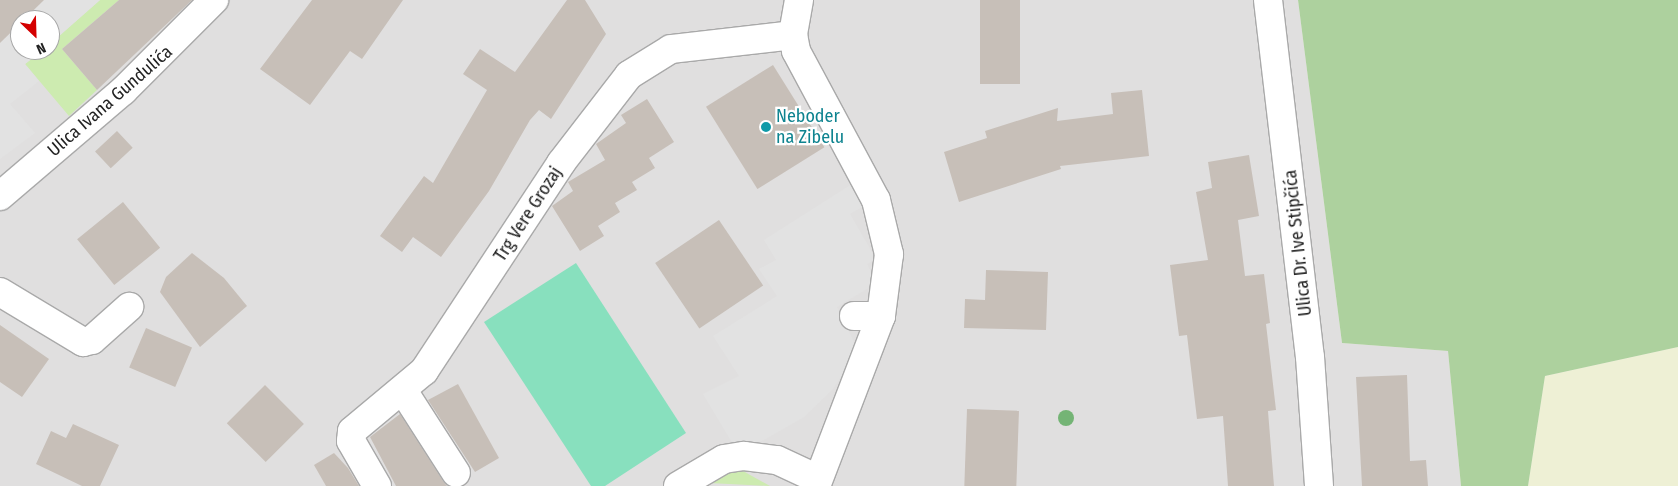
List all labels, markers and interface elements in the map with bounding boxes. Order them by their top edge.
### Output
north arrow [10,10,60,60]
text: N [34,39,48,58]
street label: Ulica Ivana Gundulića [43,41,177,161]
place label: Neboder na Zibelu [776,106,844,148]
marker: Neboder na Zibelu [760,121,772,133]
street label: Trg Vere Grozaj [489,163,567,265]
street label: Ulica Dr. Ive Stipčića [1280,169,1316,317]

